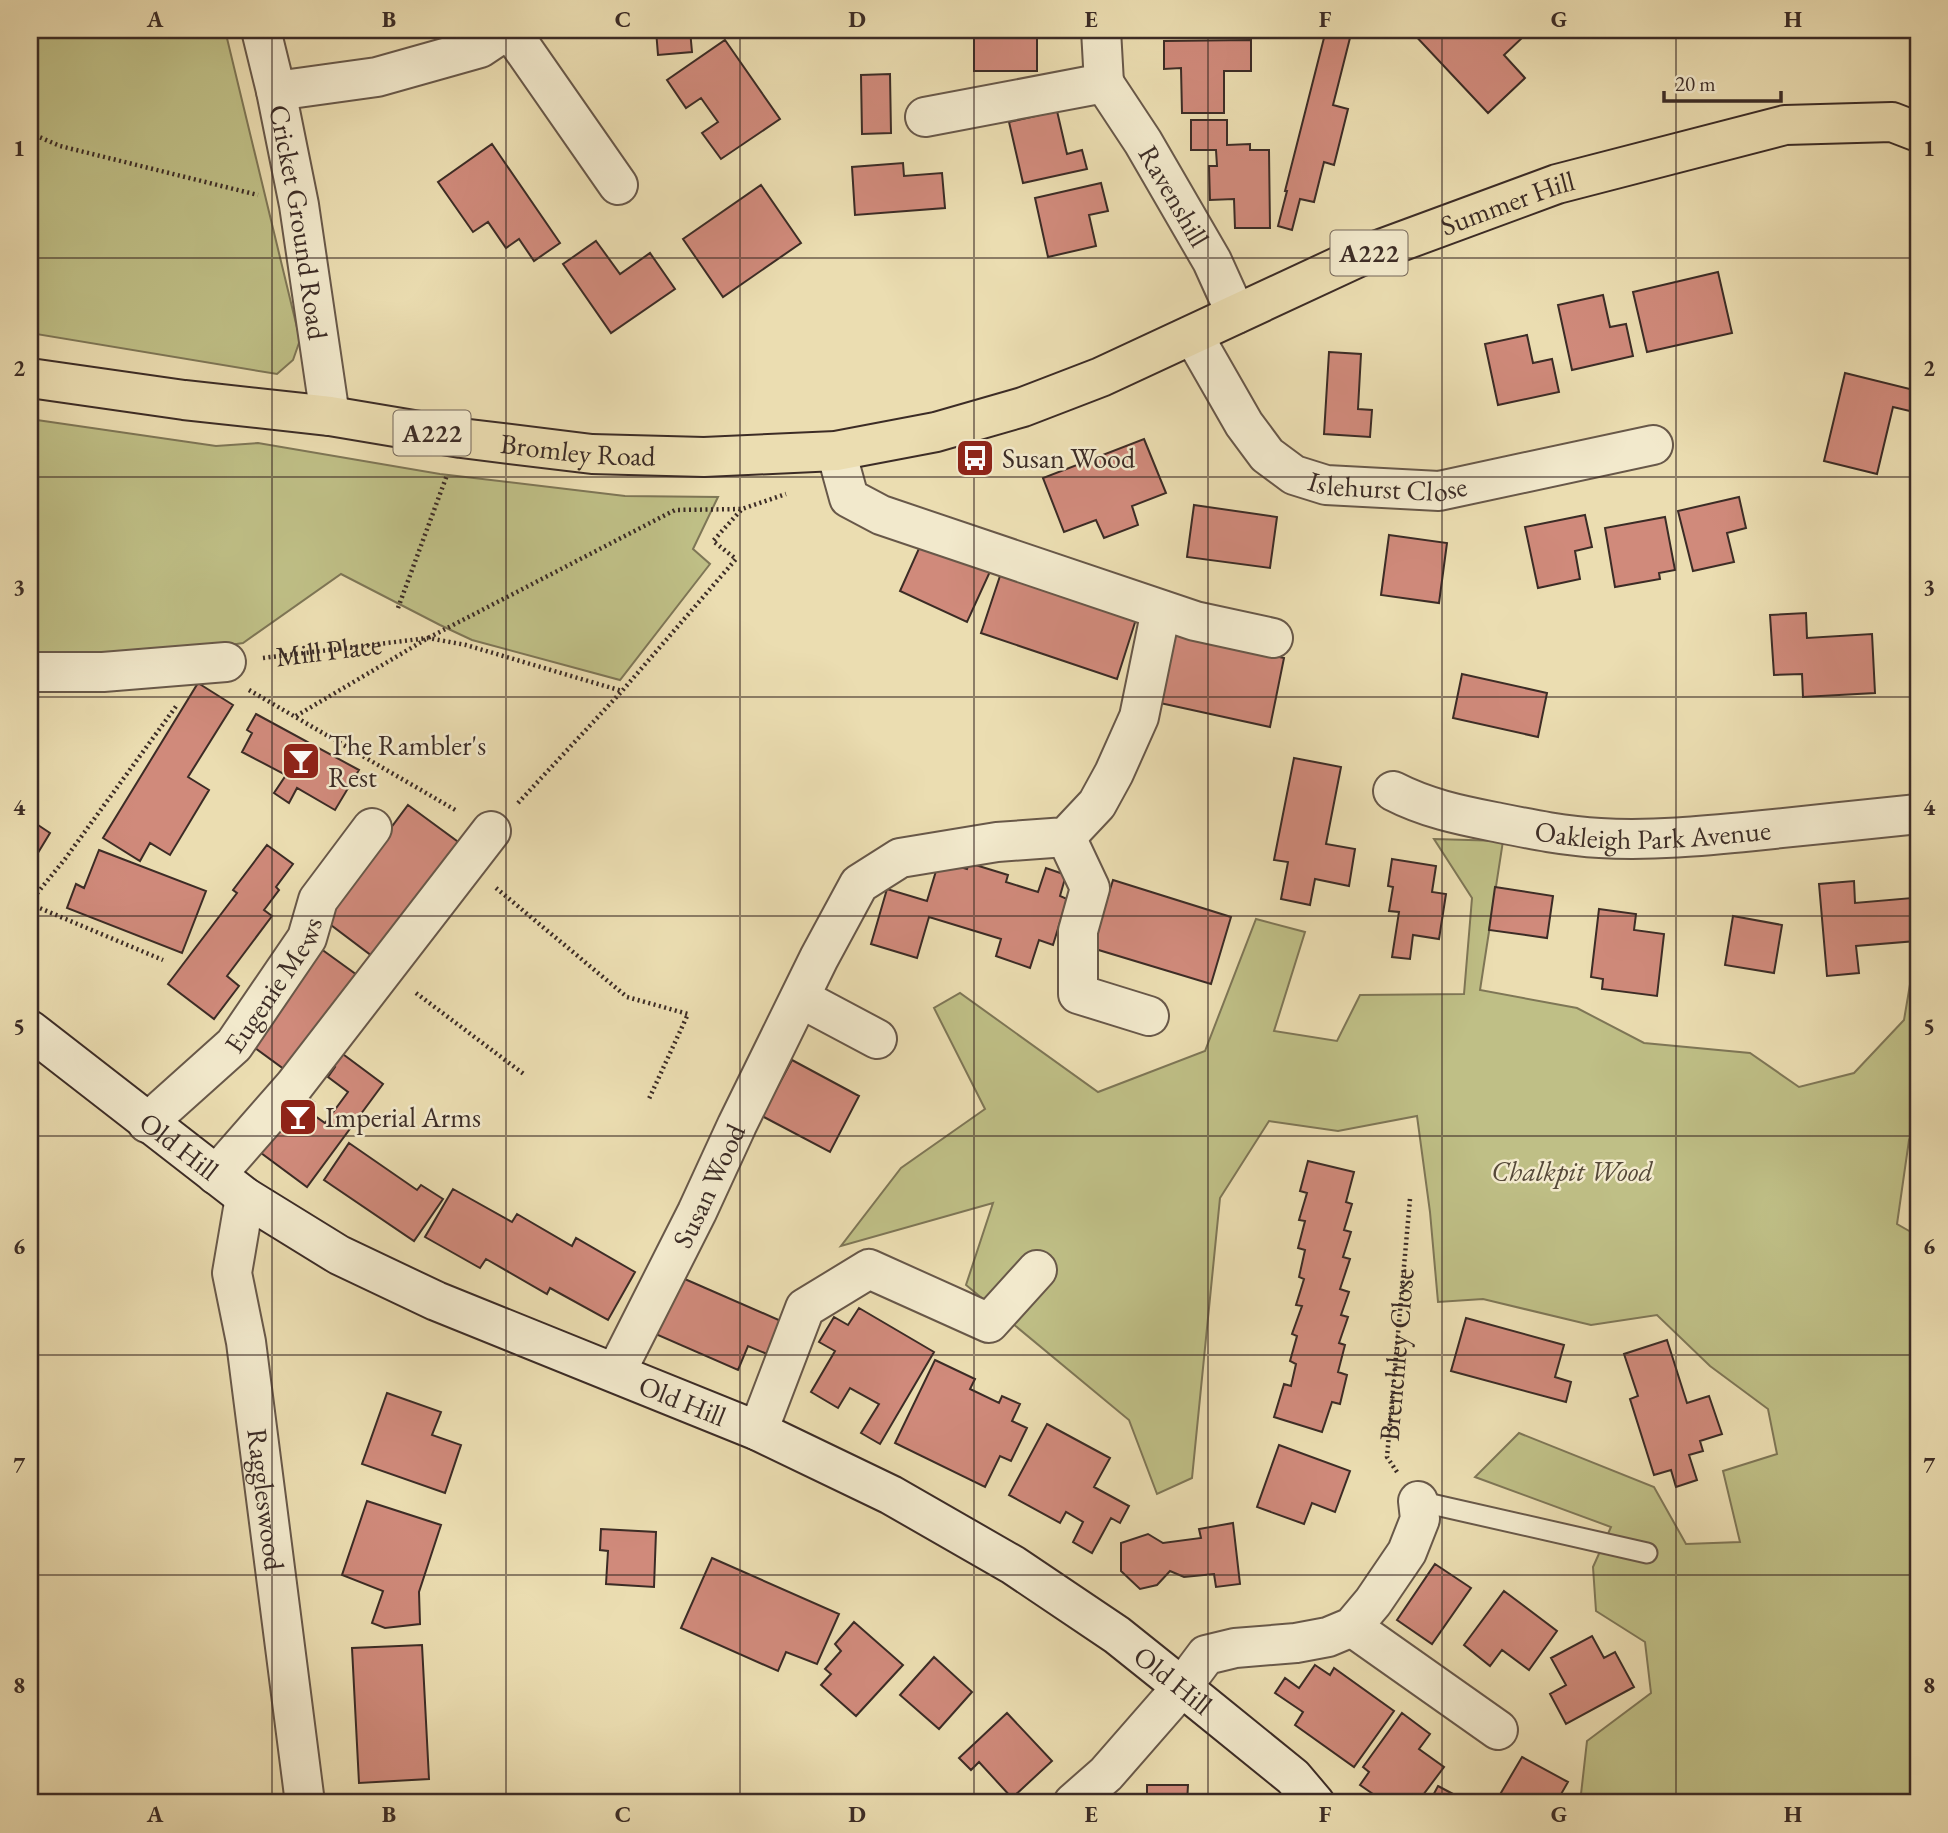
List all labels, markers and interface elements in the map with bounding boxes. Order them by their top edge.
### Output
text: A [146,4,164,34]
text: B [382,4,396,34]
text: C [615,4,631,34]
text: D [848,4,866,34]
text: E [1084,4,1098,34]
text: F [1319,4,1332,34]
text: G [1551,4,1567,34]
text: H [1784,4,1802,34]
scale bar [1664,60,1782,104]
text: 20 m [1675,70,1716,97]
street label: Cricket Ground Road [261,102,337,343]
text: 1 [13,133,25,163]
text: 1 [1923,133,1935,163]
street label: Ravenshill [1131,139,1218,253]
street label: Summer Hill [1435,162,1578,243]
road number: A222 [1330,230,1408,276]
text: 2 [13,353,25,383]
text: 2 [1923,353,1935,383]
road number: A222 [394,410,471,456]
street label: Bromley Road [498,425,657,474]
bus stop icon: Susan Wood [954,437,996,479]
place label: Susan Wood [1002,440,1136,476]
street label: Islehurst Close [1304,463,1470,510]
text: 3 [13,572,25,602]
text: 3 [1923,572,1935,602]
street label: Mill Place [274,626,384,674]
place label: The Rambler's Rest [328,727,486,795]
bar icon: The Rambler's Rest [280,740,322,782]
text: 4 [13,792,26,822]
text: 4 [1923,792,1936,822]
street label: Oakleigh Park Avenue [1532,811,1772,857]
street label: Eugenie Mews [216,913,330,1060]
text: 5 [13,1011,25,1041]
text: 5 [1923,1011,1935,1041]
bar icon: Imperial Arms [277,1096,319,1138]
place label: Imperial Arms [325,1099,481,1135]
street label: Old Hill [132,1104,226,1188]
street label: Susan Wood [664,1117,753,1254]
park label: Chalkpit Wood [1491,1153,1653,1189]
text: 6 [13,1231,25,1261]
text: 6 [1923,1231,1935,1261]
street label: Brenchley Close [1371,1266,1422,1442]
street label: Old Hill [634,1367,732,1434]
street label: Raggleswood [239,1426,293,1573]
text: 7 [13,1450,26,1480]
text: 7 [1923,1450,1936,1480]
street label: Old Hill [1127,1638,1220,1723]
text: 8 [13,1670,25,1700]
text: 8 [1923,1670,1935,1700]
text: A [146,1799,164,1829]
text: B [382,1799,396,1829]
text: C [615,1799,631,1829]
text: D [848,1799,866,1829]
text: E [1084,1799,1098,1829]
text: F [1319,1799,1332,1829]
text: G [1551,1799,1567,1829]
text: H [1784,1799,1802,1829]

